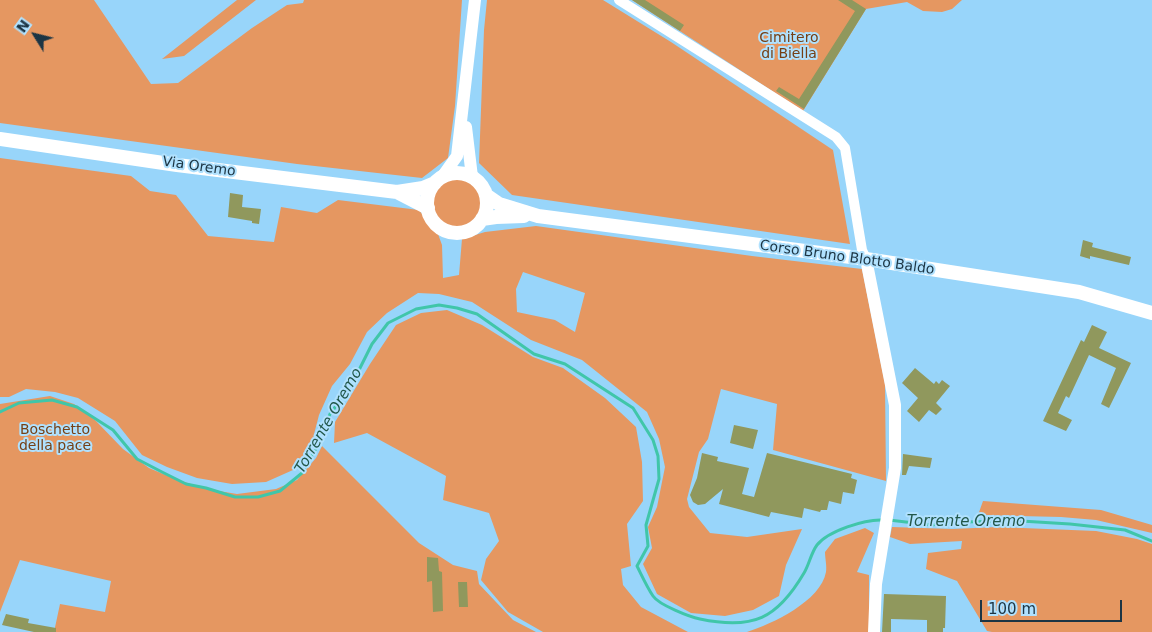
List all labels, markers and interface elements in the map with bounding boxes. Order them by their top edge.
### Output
north arrow [10,10,60,60]
text: N [13,17,33,36]
park label: Cimitero di Biella [759,30,819,62]
street label: Via Oremo [161,154,237,180]
street label: Corso Bruno Blotto Baldo [759,237,935,279]
water label: Torrente Oremo [292,365,366,477]
park label: Boschetto della pace [19,422,91,454]
water label: Torrente Oremo [907,513,1025,531]
scale bar [982,590,1124,622]
text: 100 m [988,600,1036,618]

